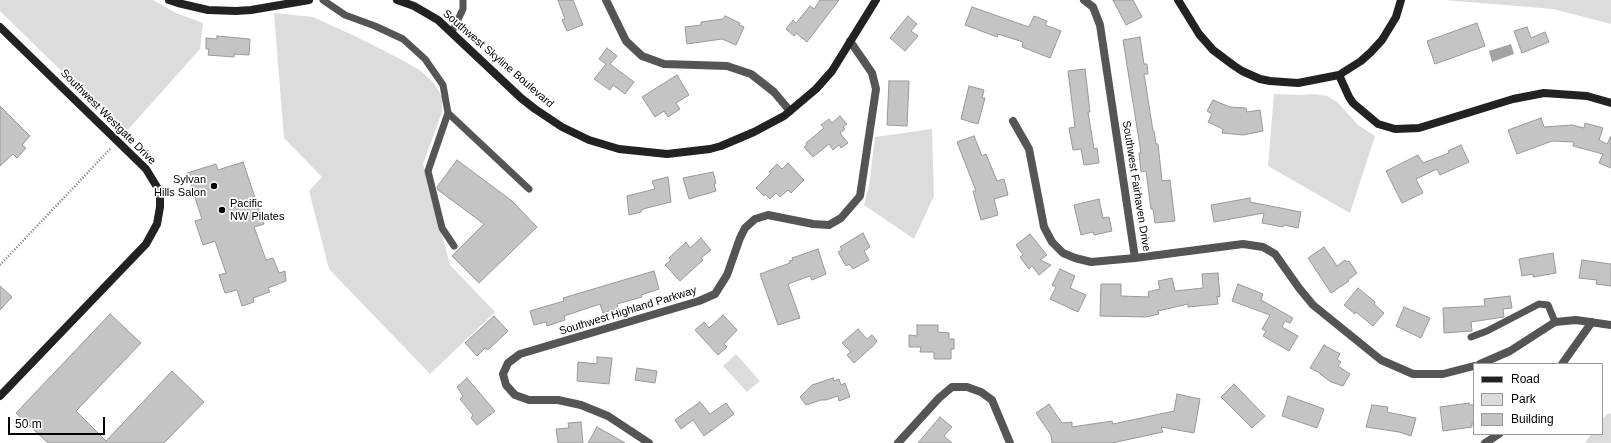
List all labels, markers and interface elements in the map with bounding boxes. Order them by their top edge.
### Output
street label: Southwest Skyline Boulevard [440,7,556,111]
street label: Southwest Westgate Drive [58,67,158,167]
street label: Southwest Fairhaven Drive [1119,120,1153,252]
place label: Sylvan Hills Salon [154,173,206,199]
marker: Sylvan Hills Salon [209,181,219,191]
place label: Pacific NW Pilates [230,197,284,223]
marker: Pacific NW Pilates [217,205,227,215]
street label: Southwest Highland Parkway [558,284,698,338]
legend [1473,363,1603,435]
text: Road [1511,372,1540,386]
text: Park [1511,392,1536,406]
scale bar [10,409,107,435]
text: Building [1511,412,1554,426]
text: 50 m [15,417,42,431]

